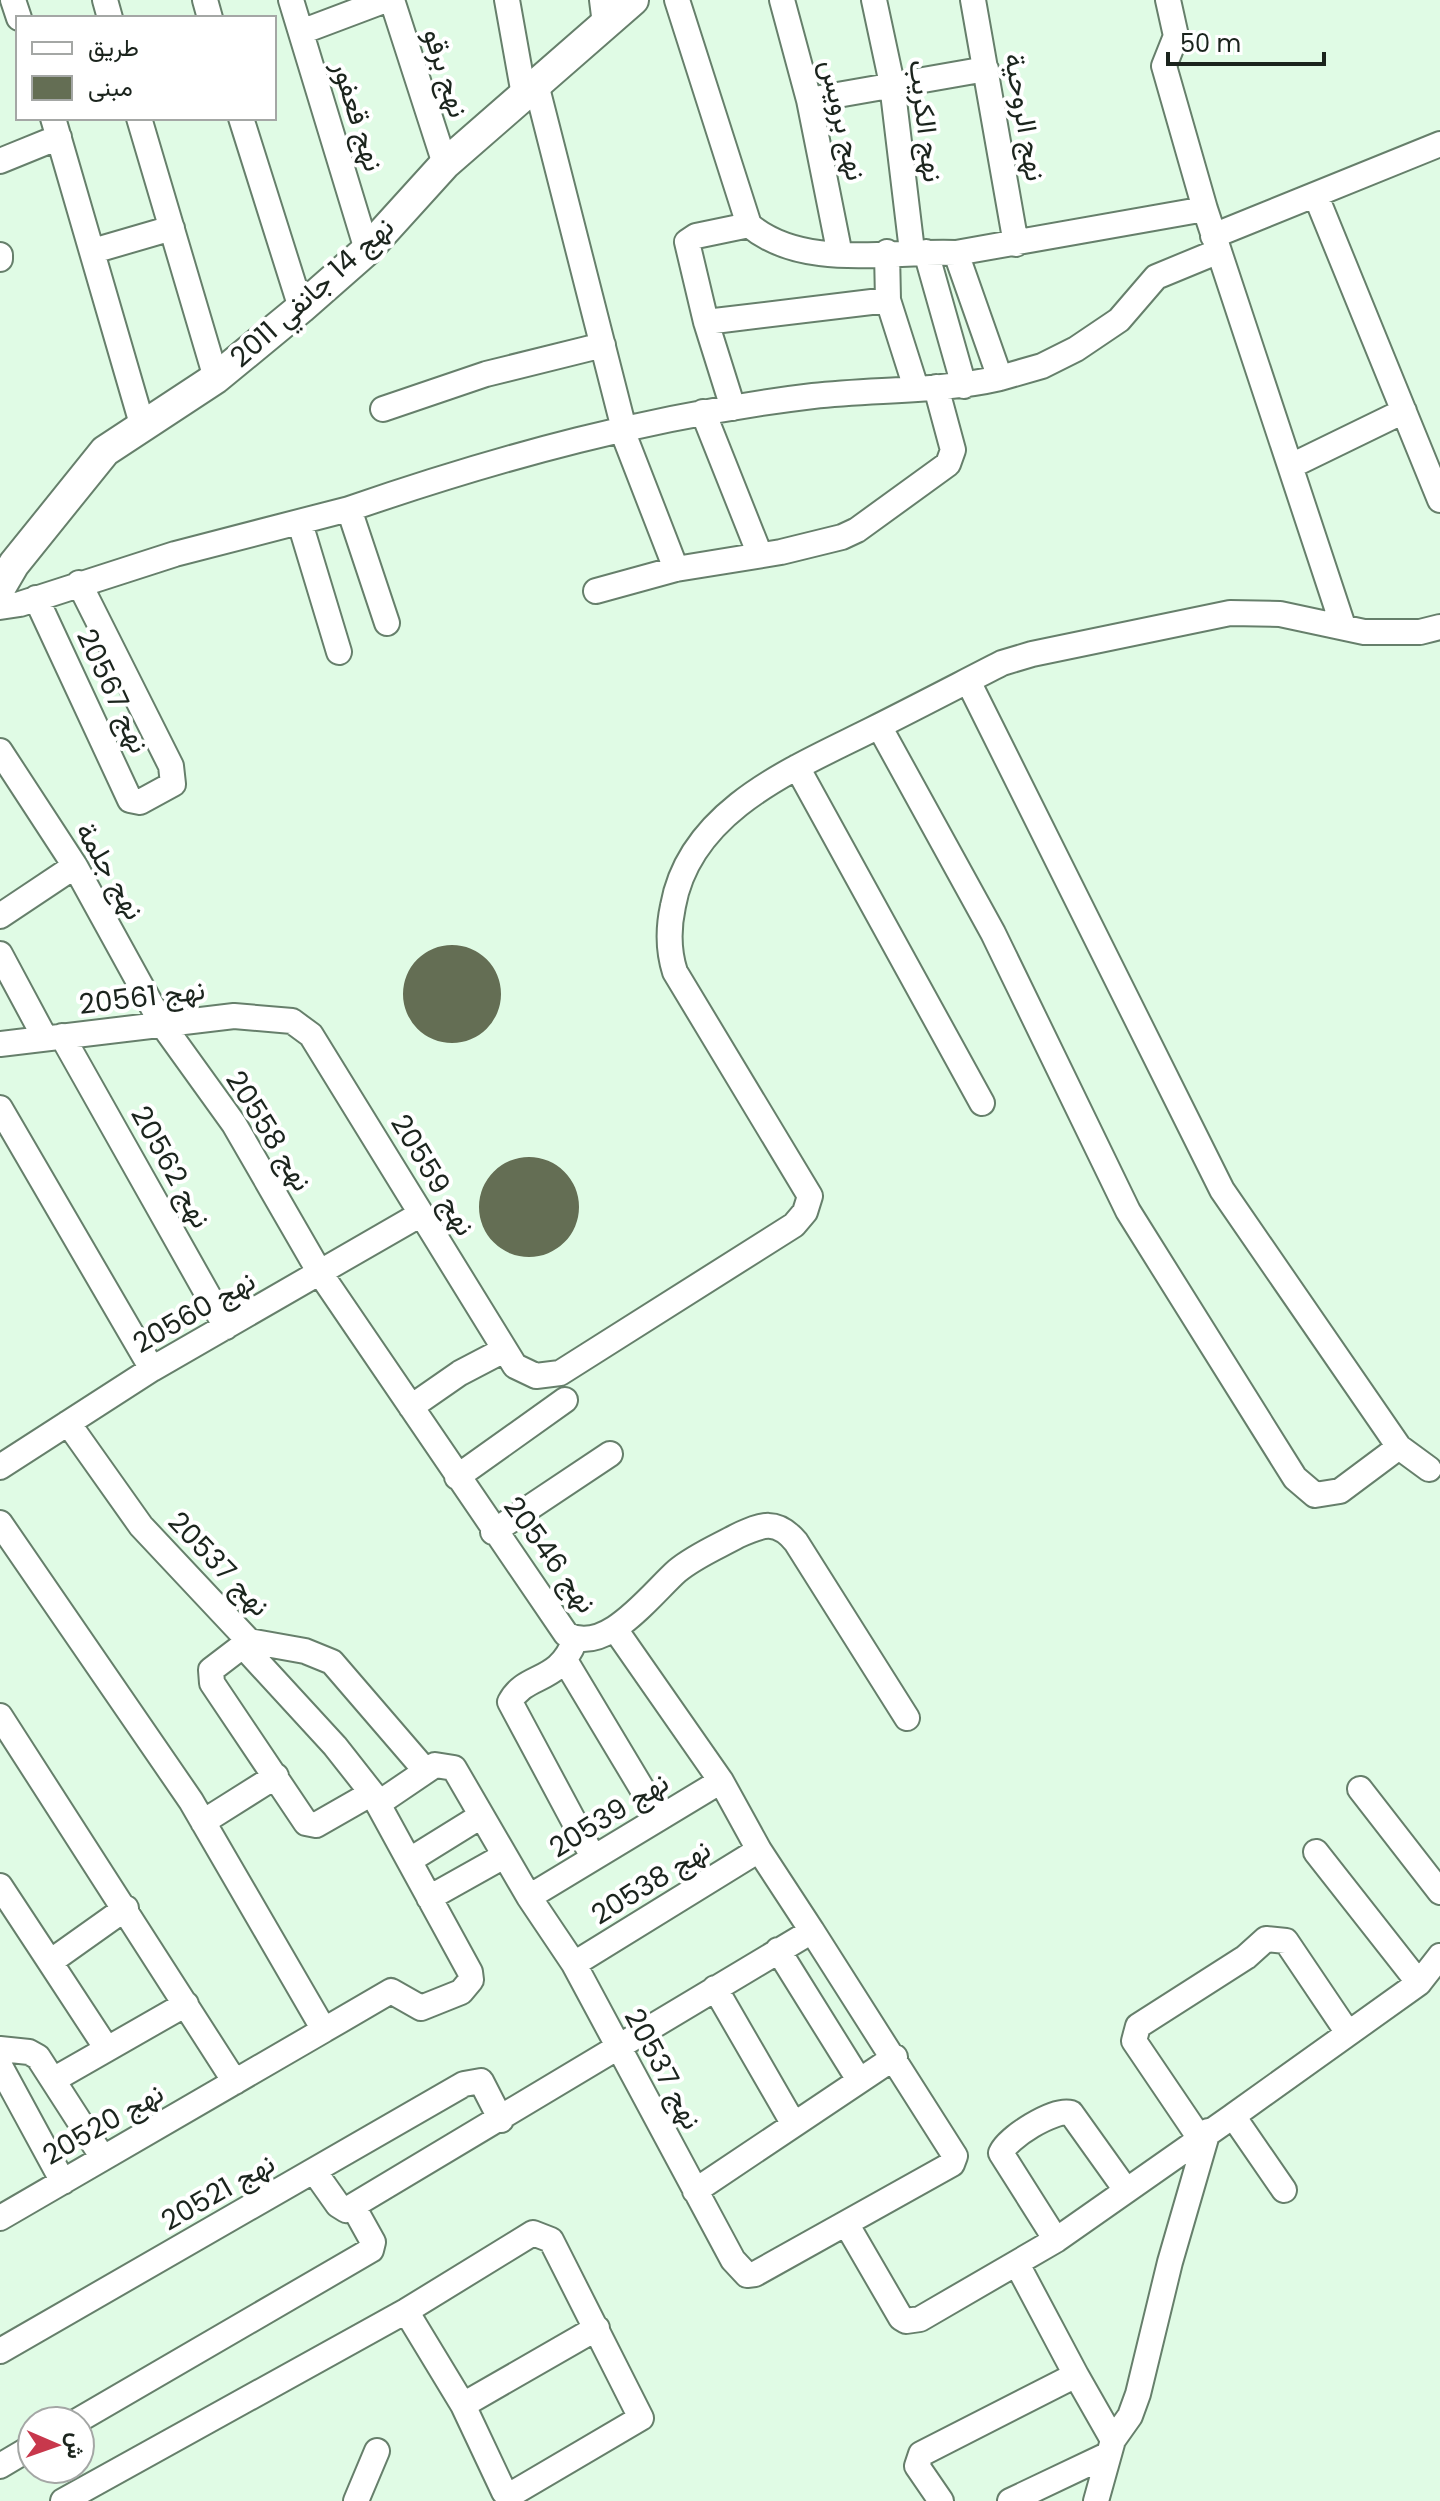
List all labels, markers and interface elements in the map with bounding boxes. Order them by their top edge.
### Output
legend [16,16,276,120]
scale bar [1168,16,1324,66]
street label: نهج برقو [414,24,478,122]
text: 50 m [1180,27,1241,60]
text: طريق [88,31,139,64]
street label: نهج الروحية [995,50,1055,184]
street label: نهج قعفور [322,55,393,176]
street label: نهج برويس [810,56,876,184]
street label: نهج الكريب [899,58,953,184]
text: مبنى [88,71,133,104]
street label: نهج 14 جانفي 2011 [222,208,404,378]
street label: نهج 20567 [67,622,159,760]
street label: نهج جلمة [66,815,154,927]
street label: نهج 20561 [77,970,207,1024]
street label: نهج 20558 [217,1063,321,1199]
street label: نهج 20562 [122,1099,220,1235]
street label: نهج 20559 [381,1107,485,1243]
street label: نهج 20560 [126,1261,262,1363]
street label: نهج 20546 [494,1489,606,1621]
street label: نهج 20537 [159,1503,279,1625]
street label: نهج 20539 [542,1763,676,1867]
street label: نهج 20538 [584,1830,718,1934]
street label: نهج 20537 [615,2002,711,2136]
street label: نهج 20520 [35,2074,171,2174]
street label: نهج 20521 [154,2144,282,2240]
north arrow [16,2405,96,2485]
text: ش [60,2432,91,2459]

